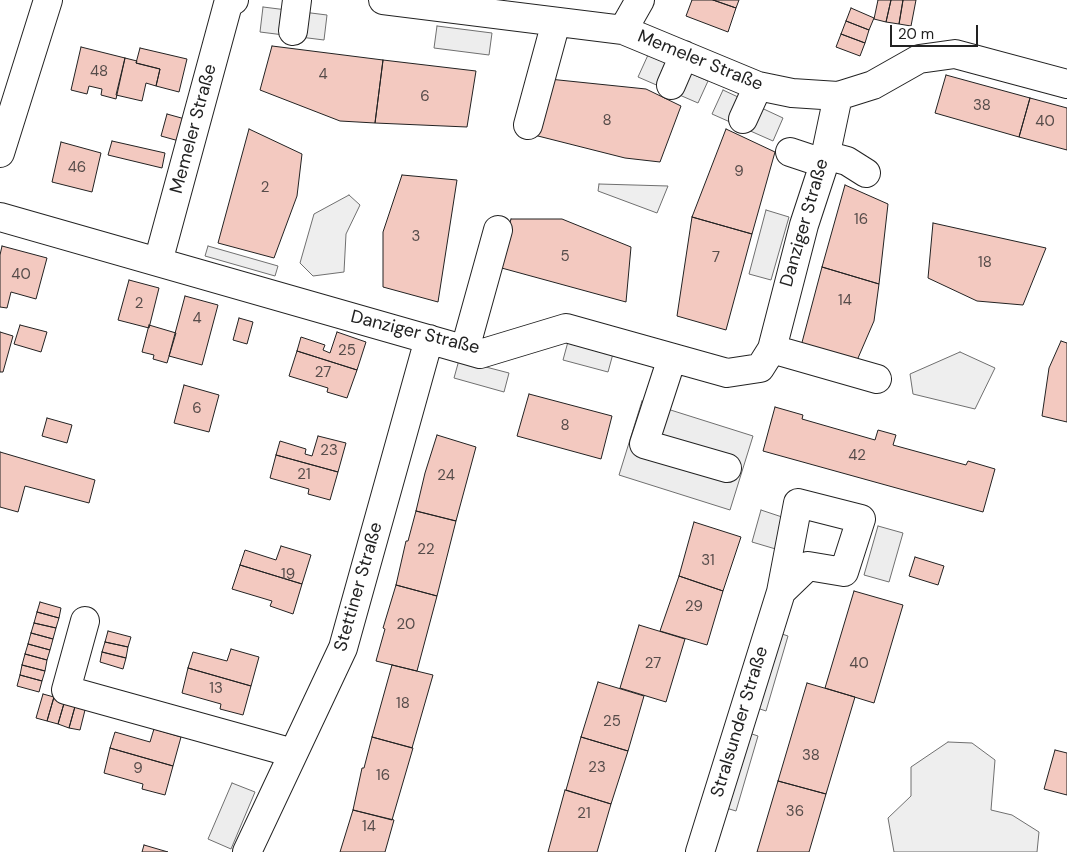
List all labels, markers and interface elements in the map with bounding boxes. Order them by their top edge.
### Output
scale bar [892,15,980,47]
text: 20 m [898,24,934,44]
street label: Memeler Straße [634,26,766,96]
street label: Memeler Straße [166,62,222,196]
house number: 48 [90,63,108,81]
house number: 4 [318,66,328,84]
house number: 6 [420,88,430,106]
house number: 38 [973,97,991,115]
house number: 8 [602,112,612,130]
house number: 40 [1035,113,1055,131]
street label: Danziger Straße [776,156,834,290]
house number: 46 [68,159,86,177]
house number: 9 [734,163,744,181]
house number: 2 [261,179,269,197]
house number: 16 [854,211,868,229]
house number: 3 [412,228,420,246]
house number: 5 [560,248,570,266]
house number: 7 [712,249,720,267]
house number: 18 [978,254,992,272]
house number: 40 [11,266,31,284]
house number: 14 [838,292,852,310]
house number: 2 [135,295,143,313]
street label: Danziger Straße [348,307,482,359]
house number: 4 [192,310,202,328]
house number: 25 [338,342,356,360]
house number: 27 [315,364,331,382]
house number: 6 [192,400,202,418]
house number: 8 [560,417,570,435]
house number: 23 [320,442,338,460]
house number: 42 [848,447,866,465]
house number: 21 [297,466,311,484]
house number: 24 [437,467,455,485]
street label: Stettiner Straße [330,520,388,654]
house number: 22 [417,541,435,559]
house number: 31 [701,552,715,570]
house number: 19 [281,566,295,584]
house number: 29 [685,598,703,616]
house number: 20 [397,616,415,634]
street label: Stralsunder Straße [707,644,773,800]
house number: 27 [645,655,661,673]
house number: 40 [849,655,869,673]
house number: 13 [209,680,223,698]
house number: 18 [396,695,410,713]
house number: 25 [603,713,621,731]
house number: 38 [802,747,820,765]
house number: 23 [588,759,606,777]
house number: 9 [133,760,143,778]
house number: 16 [376,767,390,785]
house number: 36 [786,803,804,821]
house number: 21 [577,805,591,823]
house number: 14 [362,818,376,836]

